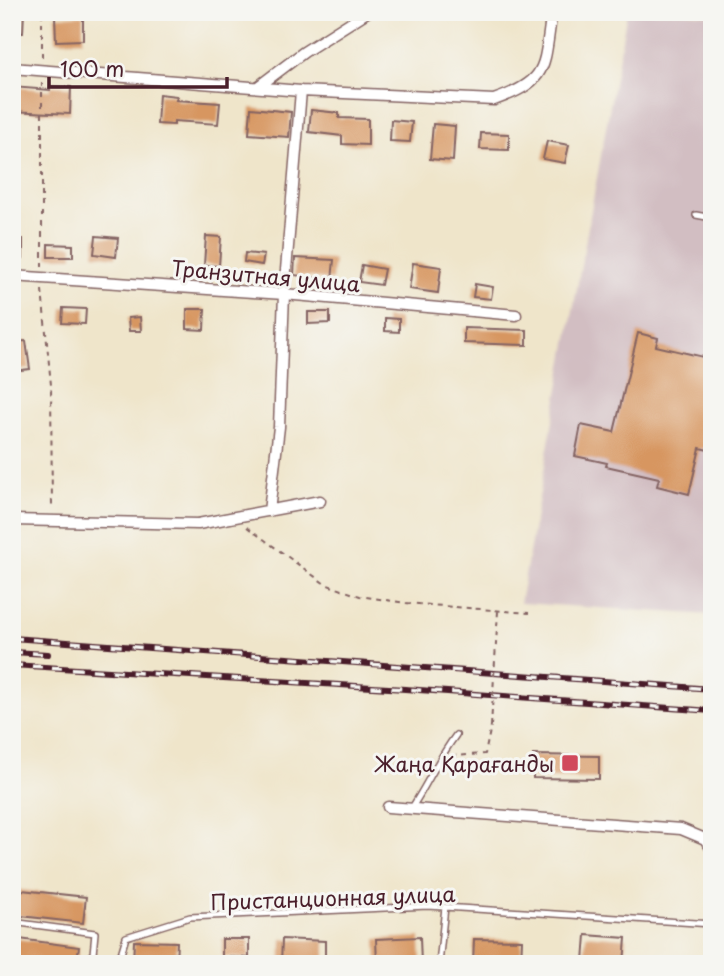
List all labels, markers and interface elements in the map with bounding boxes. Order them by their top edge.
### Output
scale bar [49,46,228,90]
text: 100 m [60,52,124,84]
street label: Транзитная улица [171,251,362,299]
place label: Жаңа Қарағанды [373,747,554,779]
marker: Жаңа Қарағанды [560,753,580,773]
street label: Пристанционная улица [210,877,457,917]

